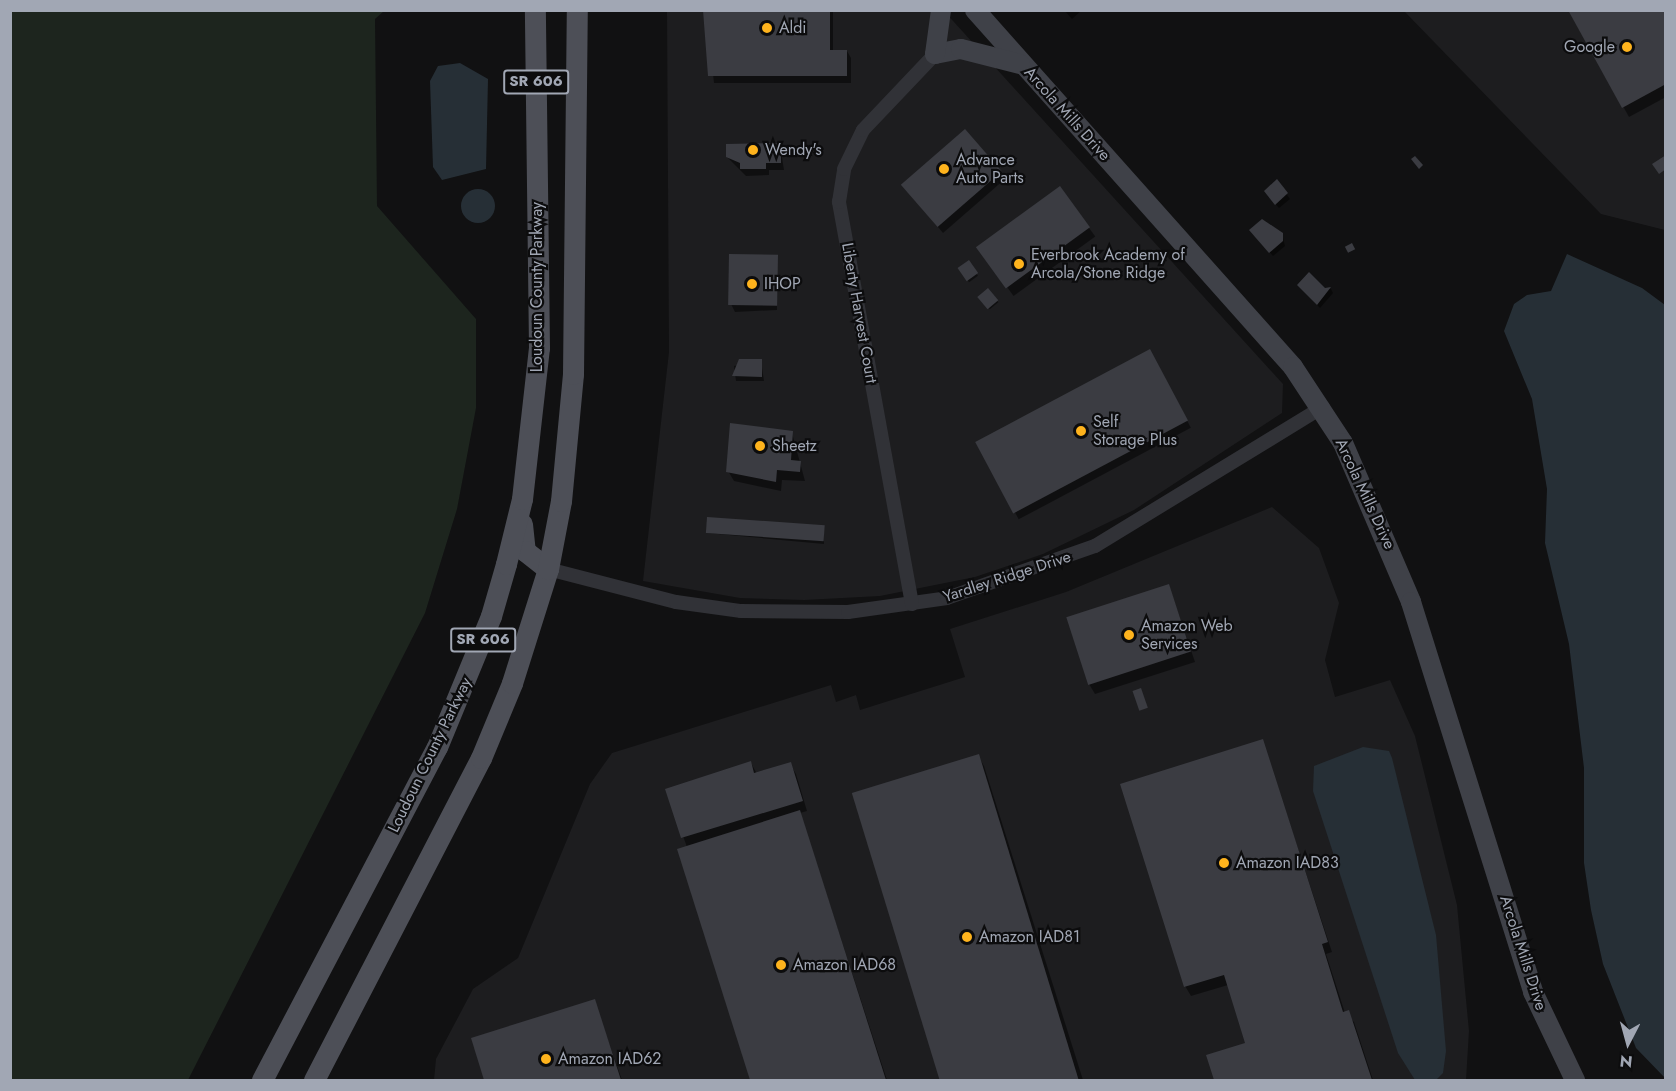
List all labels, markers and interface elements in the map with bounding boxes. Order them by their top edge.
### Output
place label: Aldi [779,18,807,38]
marker: Aldi [760,21,774,35]
place label: Google [1564,37,1615,57]
marker: Google [1620,40,1634,54]
street label: Arcola Mills Drive [1020,63,1114,165]
road number: SR 606 [503,70,569,94]
place label: Wendy's [765,140,822,160]
marker: Wendy's [746,143,760,157]
place label: Advance Auto Parts [956,150,1024,188]
marker: Advance Auto Parts [937,162,951,176]
street label: Loudoun County Parkway [527,202,547,372]
street label: Liberty Harvest Court [837,241,881,385]
place label: Everbrook Academy of Arcola/Stone Ridge [1031,245,1185,283]
marker: Everbrook Academy of Arcola/Stone Ridge [1012,257,1026,271]
place label: IHOP [764,274,801,294]
marker: IHOP [745,277,759,291]
place label: Self Storage Plus [1093,412,1177,450]
marker: Self Storage Plus [1074,424,1088,438]
place label: Sheetz [772,436,817,456]
street label: Arcola Mills Drive [1331,436,1399,552]
marker: Sheetz [753,439,767,453]
street label: Yardley Ridge Drive [941,547,1073,607]
place label: Amazon Web Services [1141,616,1233,654]
road number: SR 606 [450,628,516,652]
marker: Amazon Web Services [1122,628,1136,642]
street label: Loudoun County Parkway [384,674,476,836]
place label: Amazon IAD83 [1236,853,1339,873]
marker: Amazon IAD83 [1217,856,1231,870]
street label: Arcola Mills Drive [1495,893,1551,1013]
place label: Amazon IAD81 [979,927,1080,947]
marker: Amazon IAD81 [960,930,974,944]
place label: Amazon IAD68 [793,955,896,975]
marker: Amazon IAD68 [774,958,788,972]
north arrow [1598,1013,1658,1073]
place label: Amazon IAD62 [558,1049,661,1069]
text: N [1619,1049,1634,1074]
marker: Amazon IAD62 [539,1052,553,1066]

